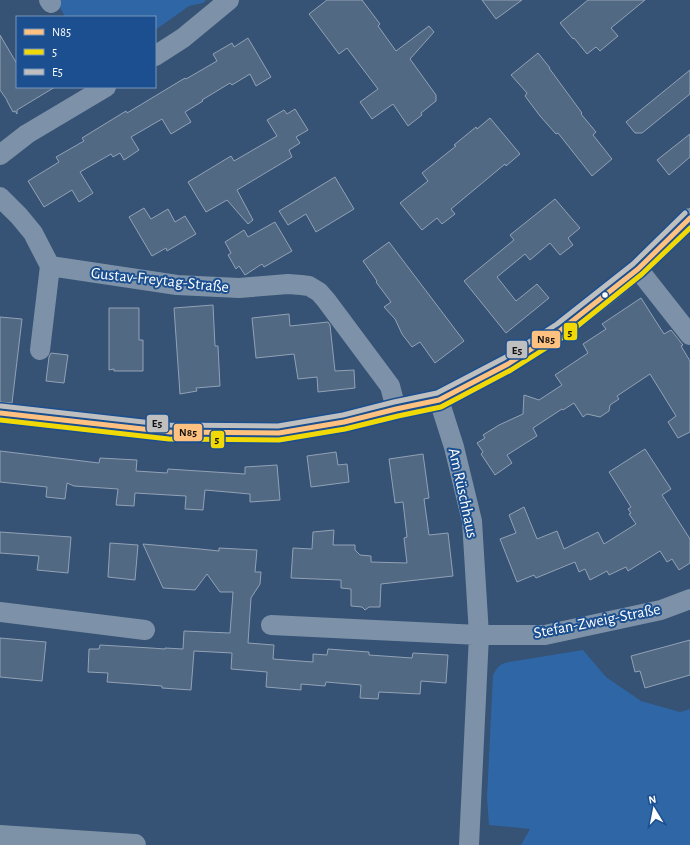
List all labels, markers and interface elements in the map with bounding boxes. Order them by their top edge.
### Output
legend [16,16,156,88]
text: N85 [52,26,71,38]
text: 5 [52,46,57,58]
text: E5 [52,66,63,78]
street label: Gustav-Freytag-Straße [90,265,230,296]
unlabelled marker [600,290,610,300]
line badge: 5 [563,322,578,341]
text: 5 [568,327,573,338]
line badge: N85 [531,330,561,349]
text: N85 [537,334,555,345]
line badge: E5 [506,340,528,359]
text: E5 [512,345,522,356]
line badge: E5 [146,414,169,433]
text: E5 [152,418,162,429]
line badge: N85 [173,423,203,442]
text: N85 [179,427,197,438]
line badge: 5 [210,430,225,449]
text: 5 [215,434,220,445]
street label: Am Rüschhaus [446,447,480,539]
street label: Stefan-Zweig-Straße [532,601,662,641]
north arrow [634,789,674,829]
text: N [648,794,657,806]

